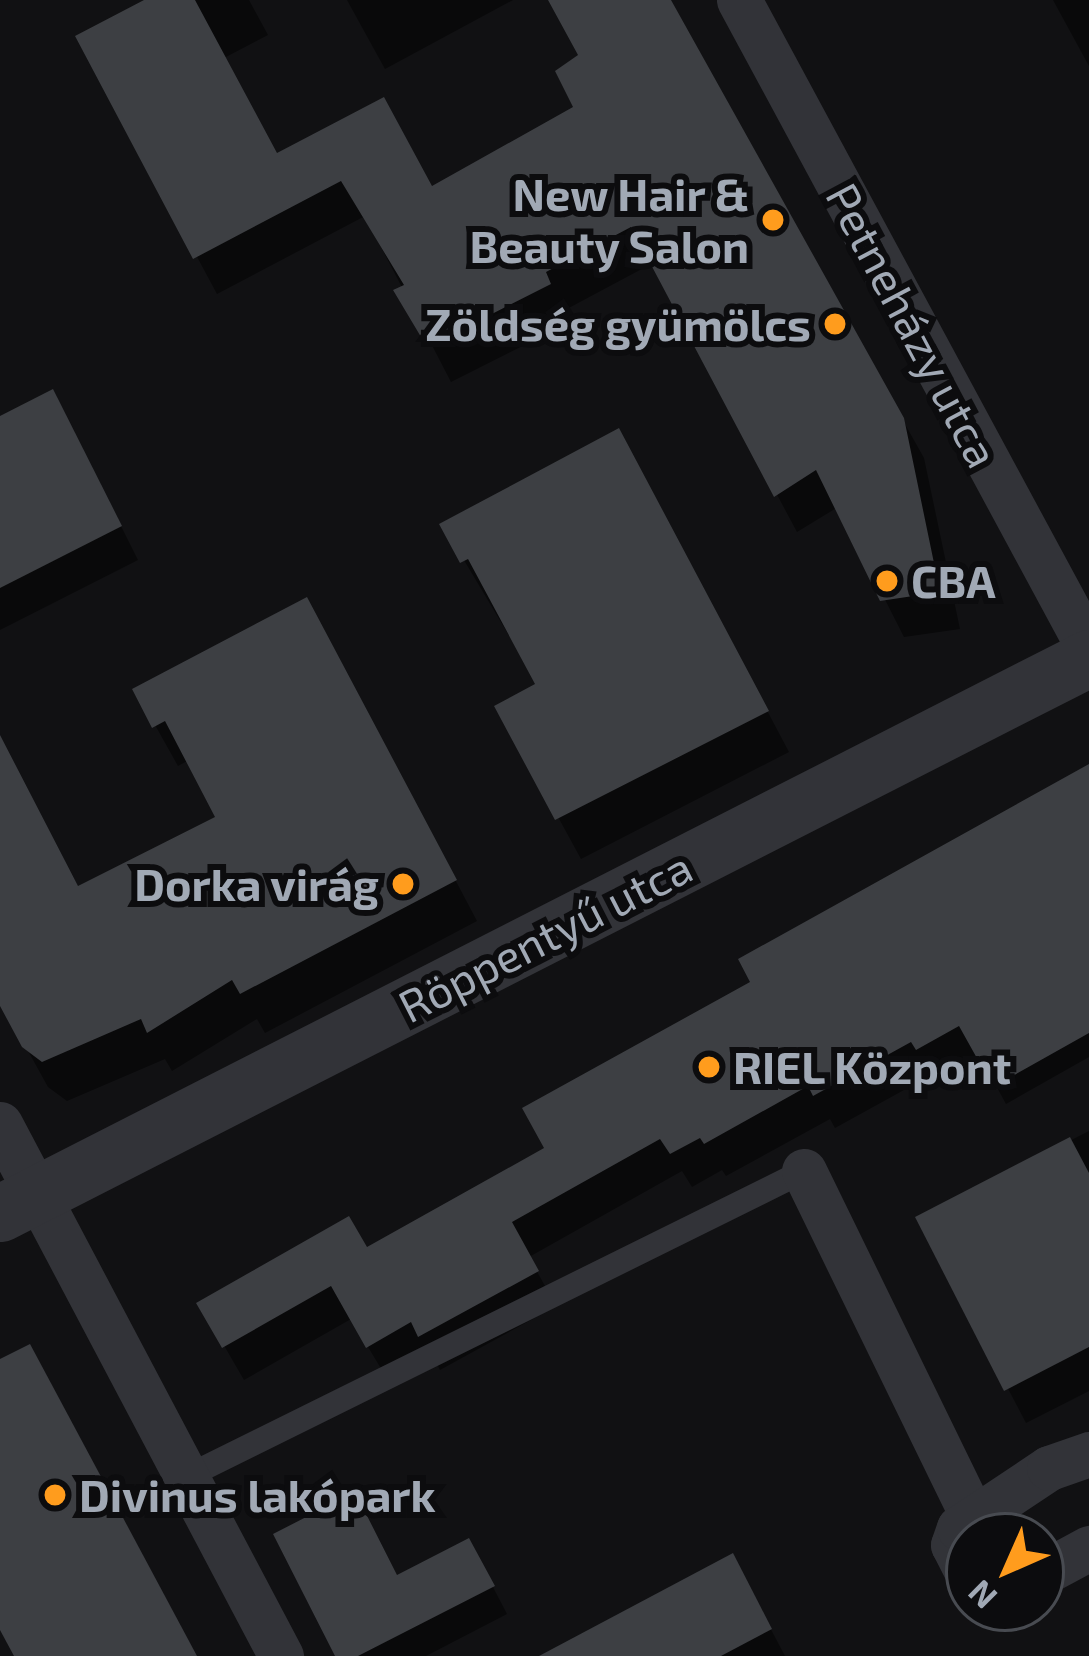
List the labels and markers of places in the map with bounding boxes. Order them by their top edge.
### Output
place label: New Hair & Beauty Salon [468,167,749,273]
marker: New Hair & Beauty Salon [760,207,786,233]
place label: Zöldség gyümölcs [425,297,811,351]
marker: Zöldség gyümölcs [822,311,848,337]
place label: CBA [911,554,996,608]
marker: CBA [874,568,900,594]
place label: Dorka virág [133,857,379,911]
marker: Dorka virág [390,871,416,897]
place label: RIEL Központ [733,1040,1012,1094]
marker: RIEL Központ [696,1054,722,1080]
place label: Divinus lakópark [79,1468,436,1522]
marker: Divinus lakópark [42,1482,68,1508]

